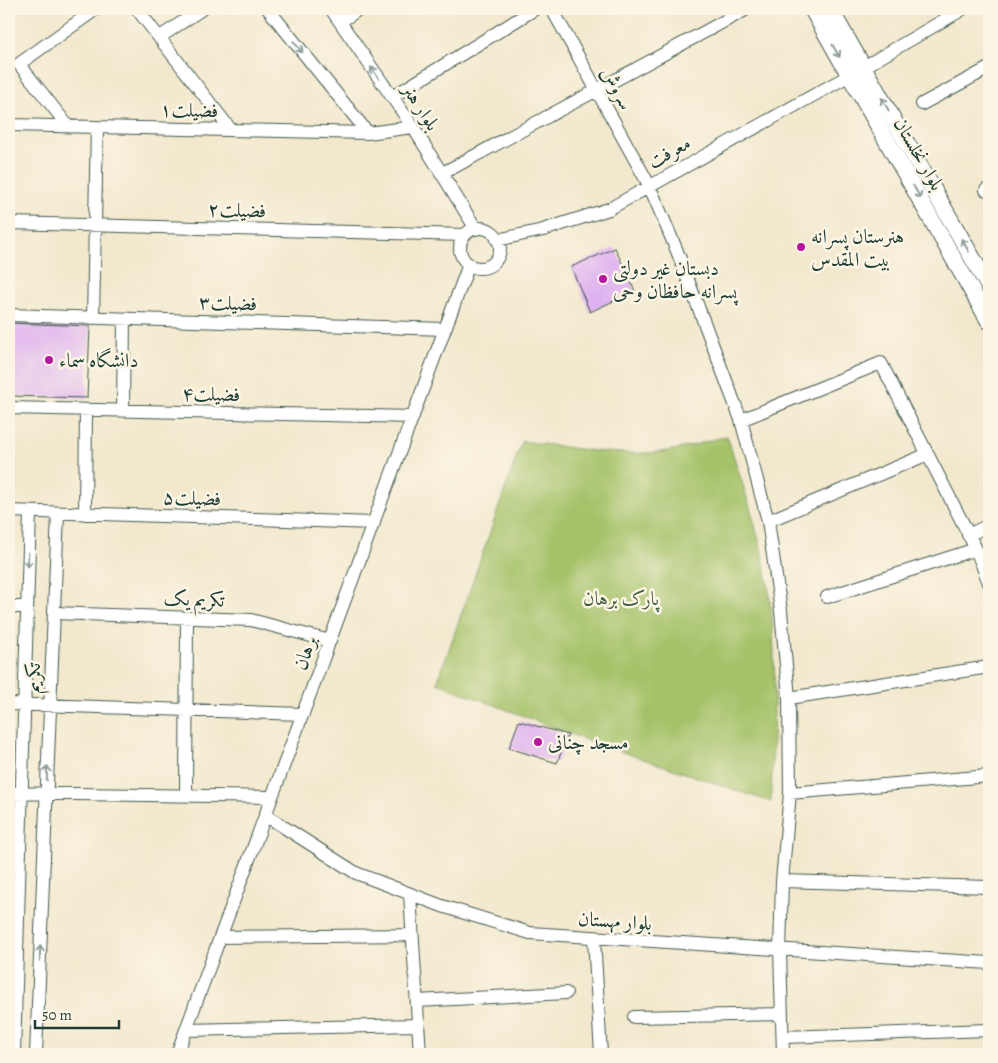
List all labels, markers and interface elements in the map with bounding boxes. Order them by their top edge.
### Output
one-way arrow [293,40,304,53]
one-way arrow [832,43,842,58]
street label: سروش [594,61,640,115]
one-way arrow [370,66,380,80]
street label: بلوار هنر [395,76,446,136]
street label: فضیلت۱ [160,96,218,124]
one-way arrow [879,97,889,111]
street label: بلوار نخلستان [887,112,951,196]
street label: معرفت [643,129,695,175]
one-way arrow [912,185,922,199]
street label: فضیلت۲ [207,195,267,225]
place label: هنرستان پسرانه بیت المقدس [811,223,904,273]
one-way arrow [960,238,969,253]
marker: هنرستان پسرانه بیت المقدس [795,241,807,253]
place label: دبستان غیر دولتی پسرانه حافظان وحی [613,255,739,306]
marker: دبستان غیر دولتی پسرانه حافظان وحی [597,273,609,285]
street label: فضیلت۳ [198,288,258,318]
place label: دانشگاه سماء [59,347,138,374]
marker: دانشگاه سماء [43,354,55,366]
street label: فضیلت۴ [182,380,240,408]
street label: فضیلت۵ [162,483,222,513]
one-way arrow [24,552,33,568]
street label: تکریم یک [163,584,225,618]
park label: پارک برهان [583,585,660,613]
street label: برهان [286,632,324,674]
street label: تکریم [19,662,51,694]
place label: مسجد چنانی [548,729,628,756]
marker: مسجد چنانی [532,736,544,748]
one-way arrow [43,765,52,781]
street label: بلوار مهستان [577,905,653,937]
one-way arrow [35,945,45,962]
scale bar [35,998,119,1030]
text: 50 m [42,1005,72,1025]

